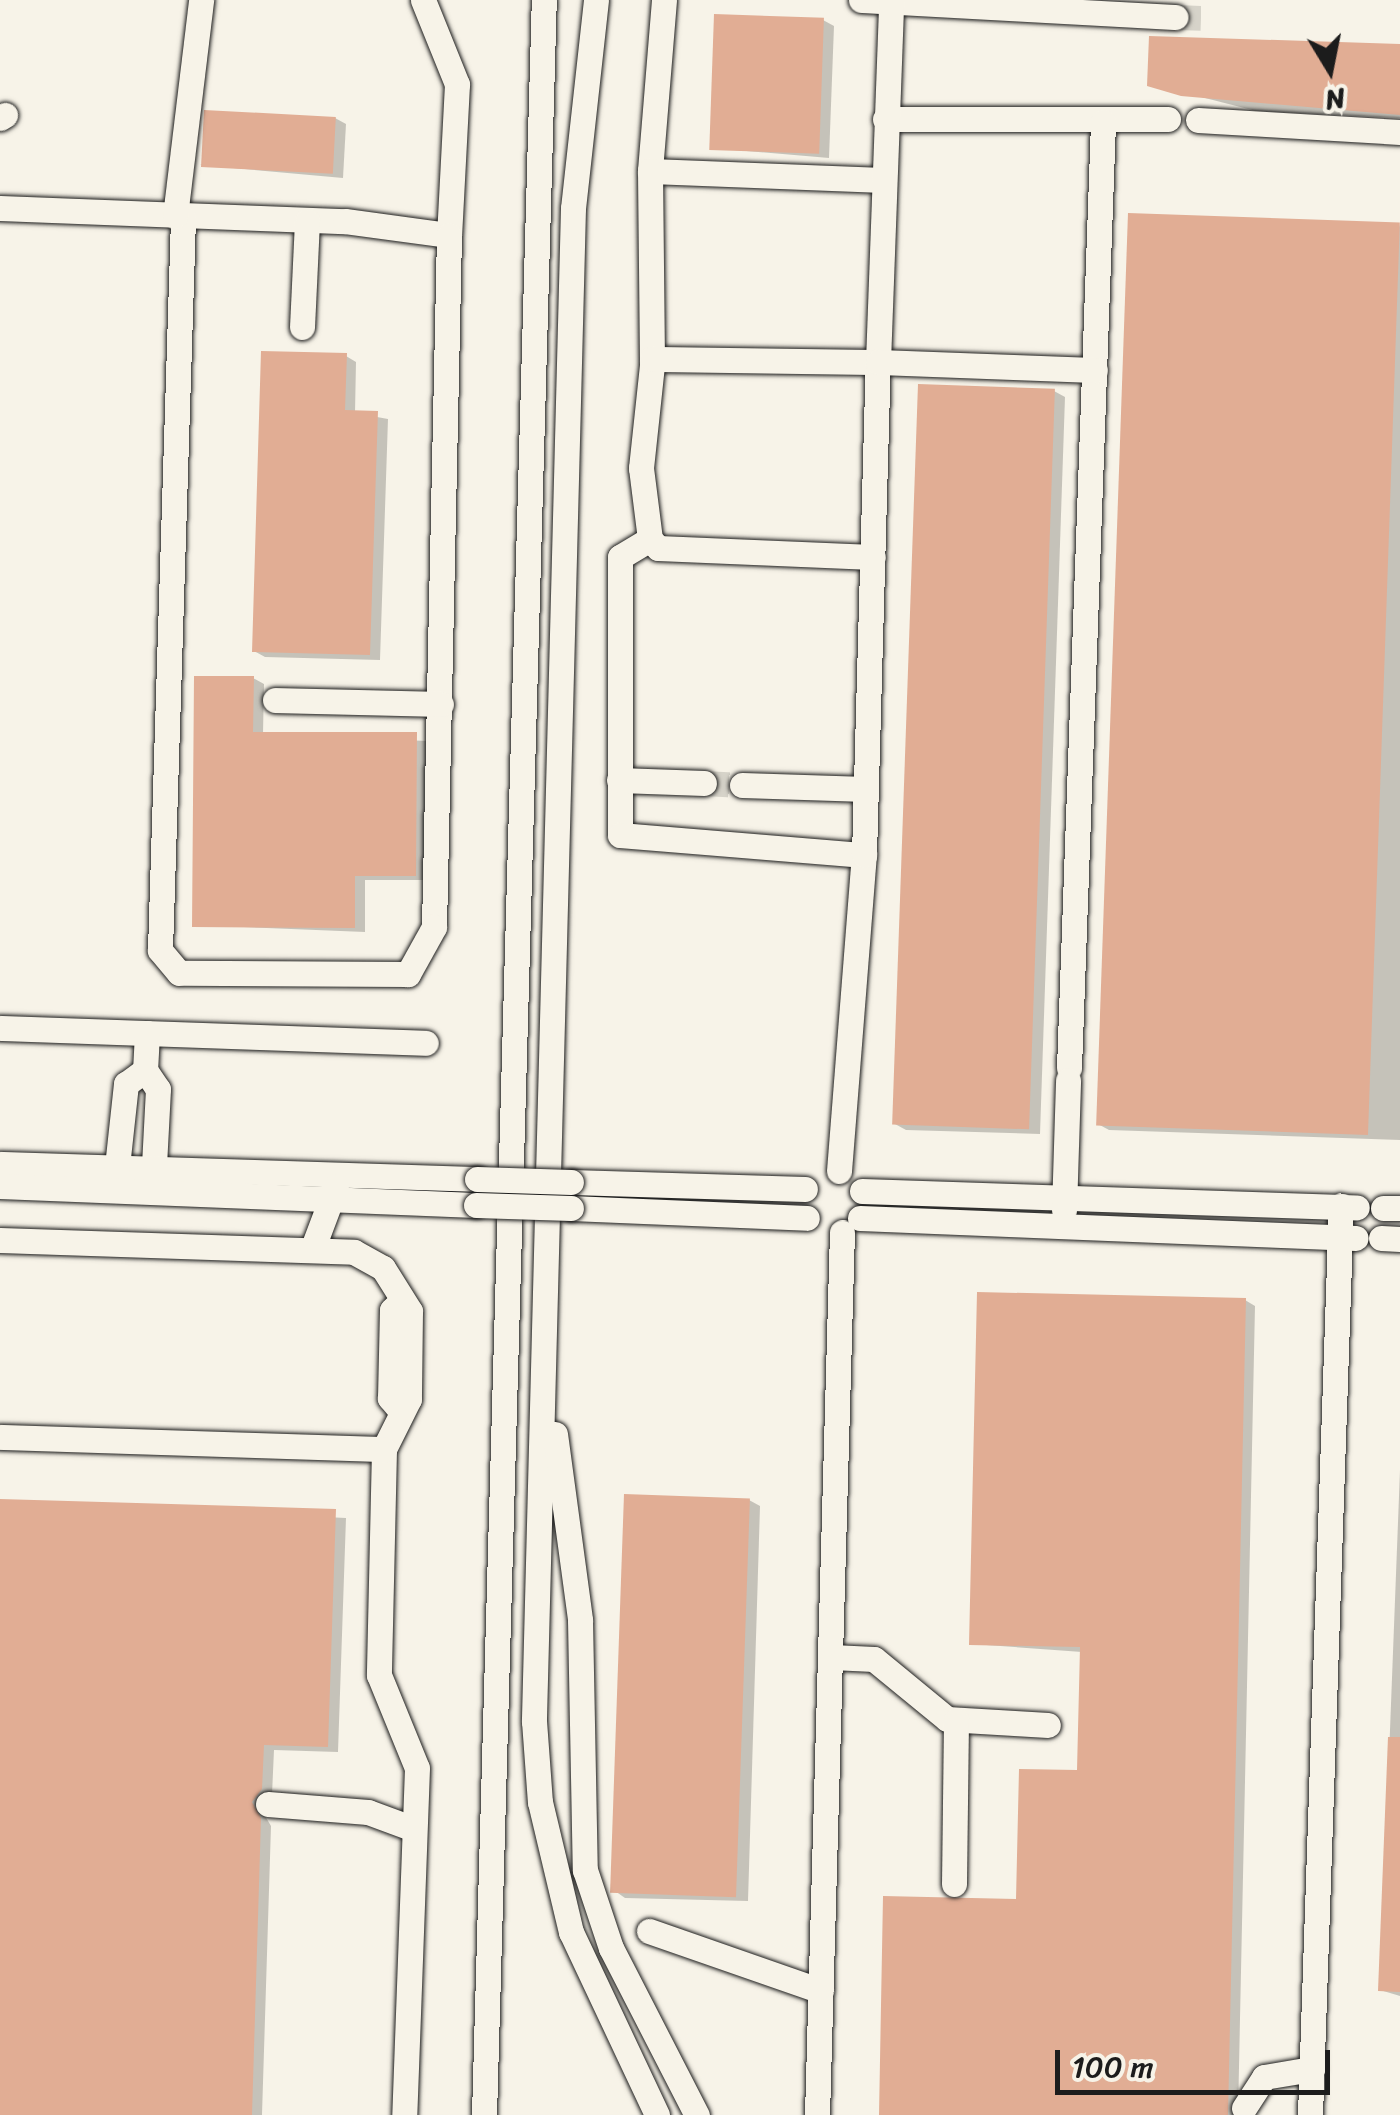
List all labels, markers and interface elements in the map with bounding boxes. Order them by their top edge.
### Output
north arrow [1280,20,1380,120]
text: N [1321,74,1349,126]
scale bar [1060,2030,1335,2092]
text: 100 m [1072,2040,1154,2094]

